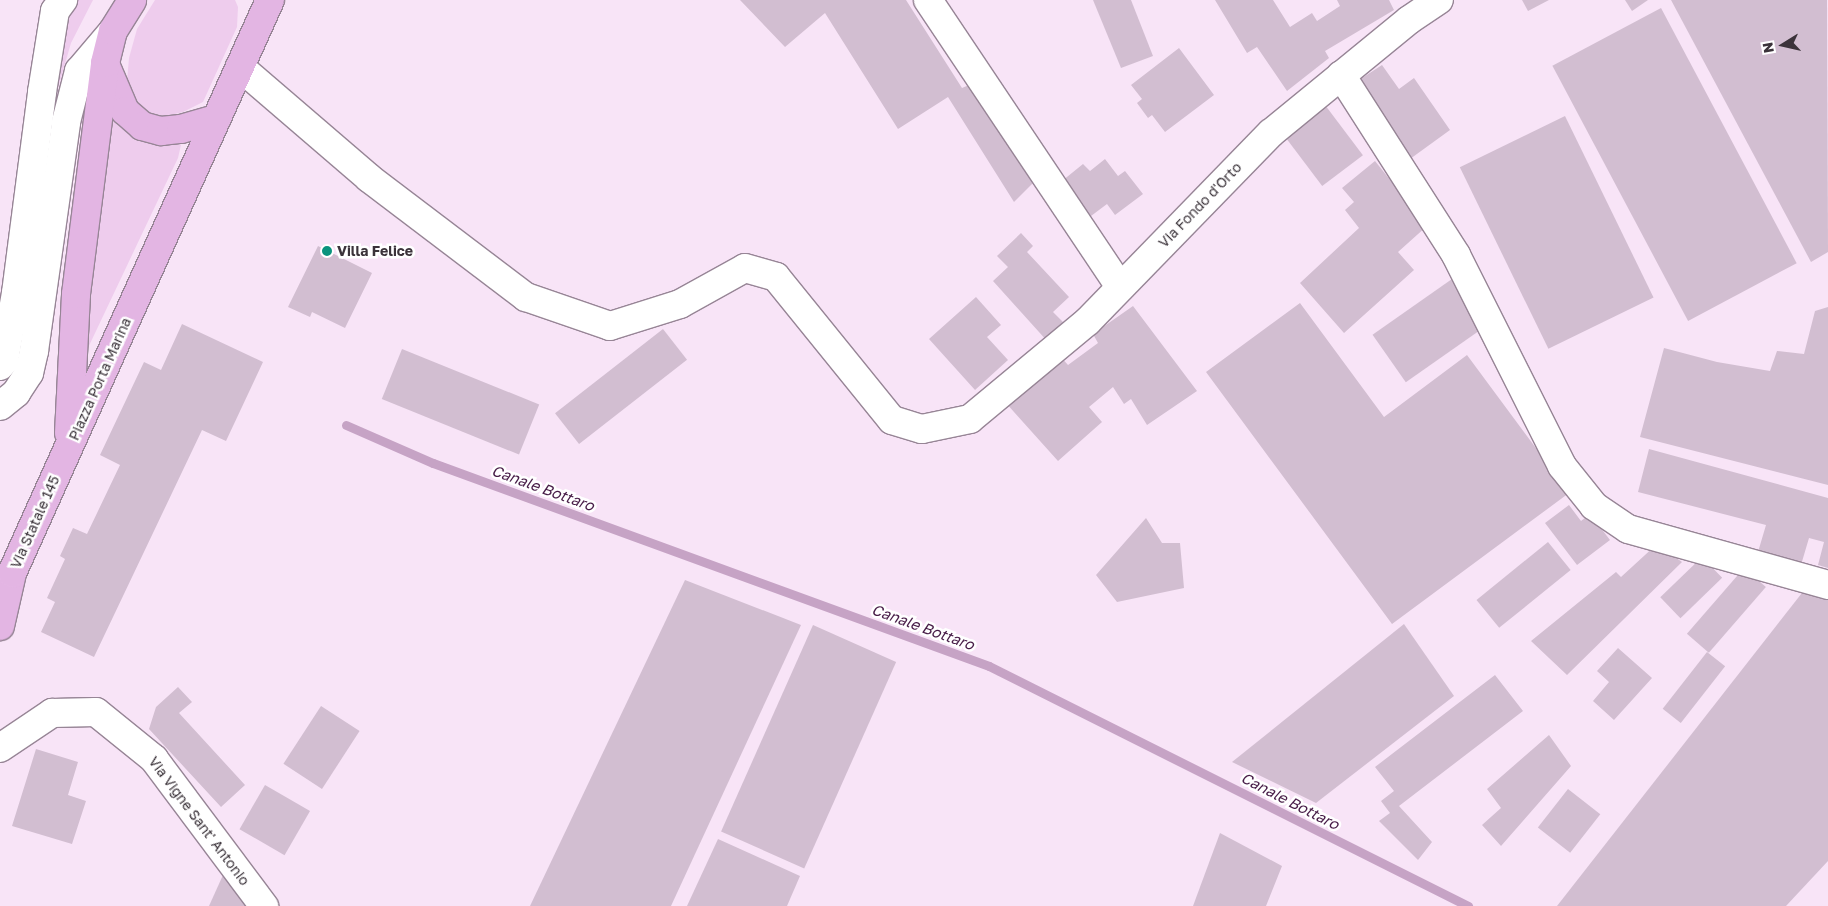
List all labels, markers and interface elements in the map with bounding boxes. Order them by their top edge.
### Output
north arrow [1758,20,1808,70]
text: N [1758,41,1777,54]
street label: Via Fondo d'Orto [1155,159,1245,251]
place label: Villa Felice [337,243,413,259]
marker: Villa Felice [321,245,333,257]
street label: Piazza Porta Marina [65,315,135,443]
water label: Canale Bottaro [489,461,597,515]
street label: Via Statale 145 [7,473,63,571]
water label: Canale Bottaro [869,600,977,654]
street label: Via Vigne Sant' Antonio [145,753,253,889]
water label: Canale Bottaro [1238,769,1342,833]

